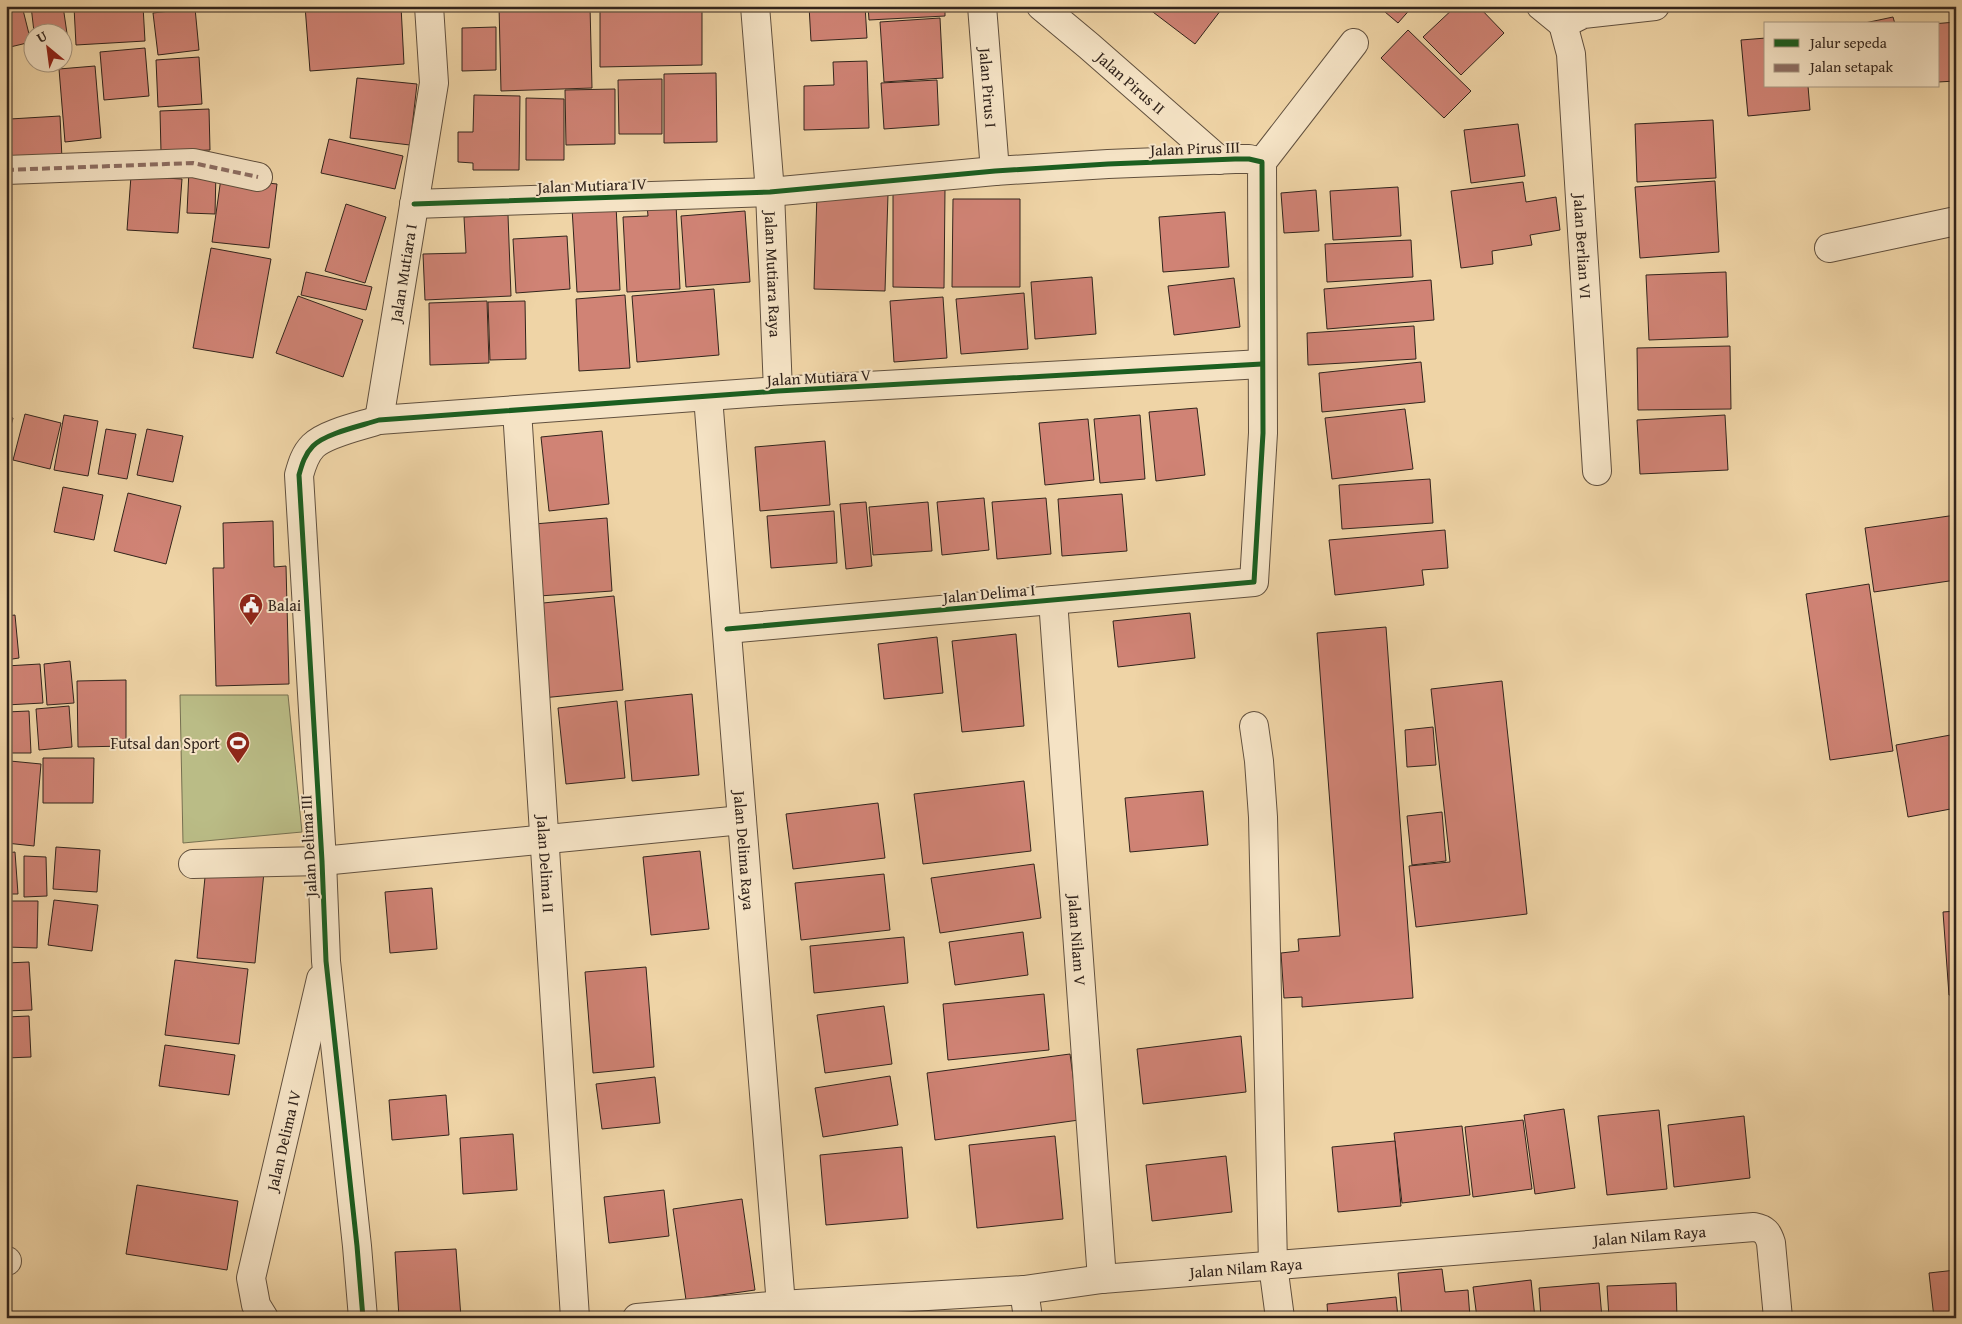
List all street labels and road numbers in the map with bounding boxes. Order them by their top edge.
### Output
street label: Jalan Pirus II [1089,44,1171,120]
street label: Jalan Pirus I [973,45,1004,129]
street label: Jalan Pirus III [1148,134,1241,162]
street label: Jalan Mutiara IV [535,171,648,199]
street label: Jalan Berlian VI [1568,192,1598,300]
street label: Jalan Mutiara Raya [759,209,788,338]
street label: Jalan Mutiara I [383,222,423,326]
street label: Jalan Mutiara V [764,362,872,392]
street label: Jalan Delima I [940,577,1036,609]
street label: Jalan Delima Raya [728,788,761,912]
street label: Jalan Delima III [293,794,323,900]
street label: Jalan Delima II [531,813,561,914]
street label: Jalan Nilam V [1062,892,1093,987]
street label: Jalan Delima IV [259,1087,307,1195]
street label: Jalan Nilam Raya [1590,1219,1707,1252]
street label: Jalan Nilam Raya [1187,1251,1303,1284]

